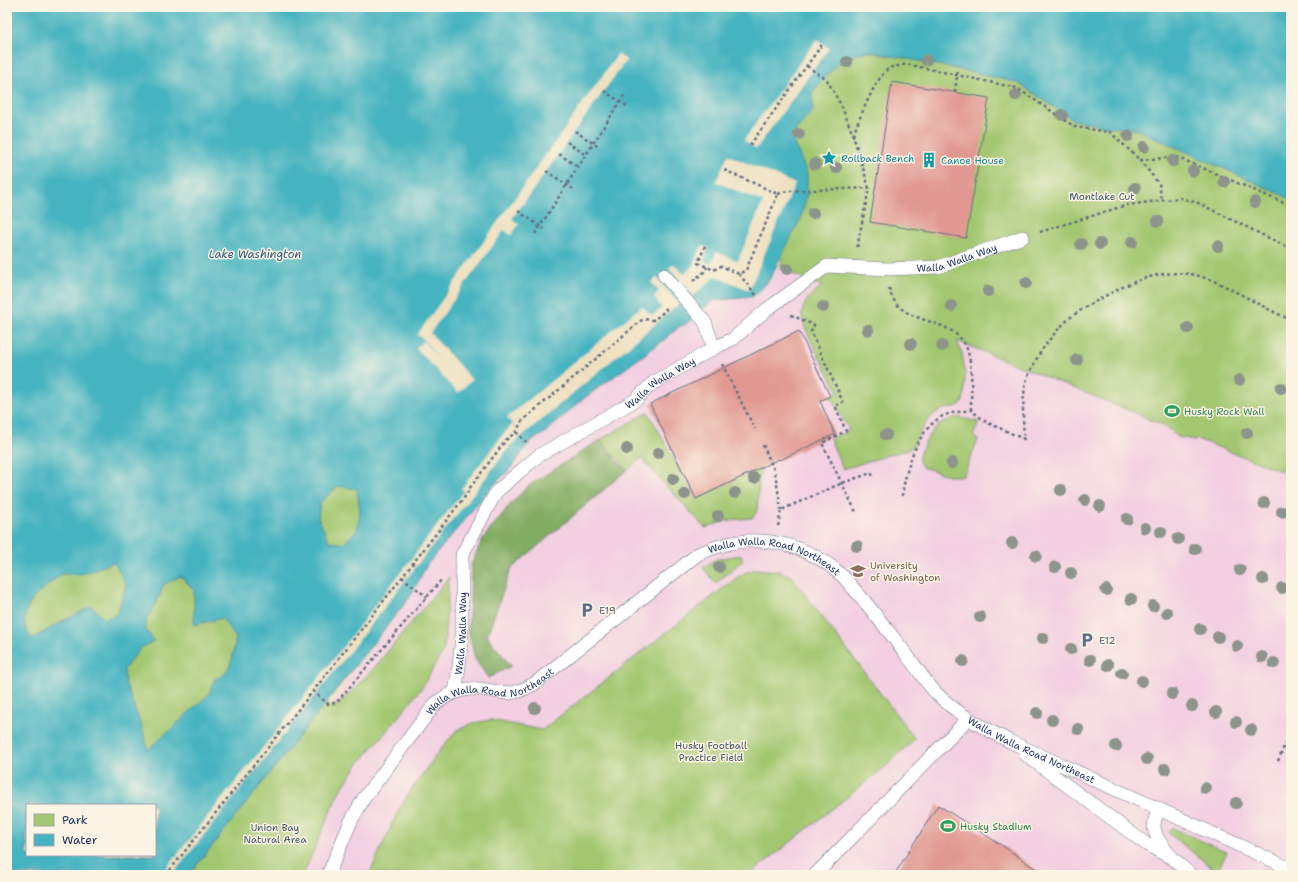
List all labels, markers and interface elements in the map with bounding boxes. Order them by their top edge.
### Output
place icon: Rollback Bench [820,149,838,167]
building icon: Canoe House [920,151,938,169]
place label: Rollback Bench [841,152,914,165]
place label: Canoe House [941,154,1004,167]
park label: Montlake Cut [1069,190,1135,203]
street label: Walla Walla Way [916,241,999,275]
water label: Lake Washington [209,247,301,262]
street label: Walla Walla Way [623,354,698,412]
sports icon: Husky Rock Wall [1163,402,1181,420]
place label: Husky Rock Wall [1184,405,1264,418]
street label: Walla Walla Road Northeast [706,535,843,578]
place label: University of Washington [870,559,940,584]
school or university icon: University of Washington [849,562,867,580]
street label: Walla Walla Way [452,592,469,676]
parking icon: E19 [578,601,596,619]
place label: E19 [599,604,616,617]
parking icon: E12 [1078,631,1096,649]
place label: E12 [1099,634,1116,647]
street label: Walla Walla Road Northeast [423,665,557,718]
street label: Walla Walla Road Northeast [965,714,1097,786]
park label: Husky Football Practice Field [675,739,747,764]
legend [26,804,156,856]
text: Park [62,812,88,828]
sports icon: Husky Stadium [939,817,957,835]
place label: Husky Stadium [960,820,1032,833]
park label: Union Bay Natural Area [243,821,307,846]
text: Water [62,832,98,848]

